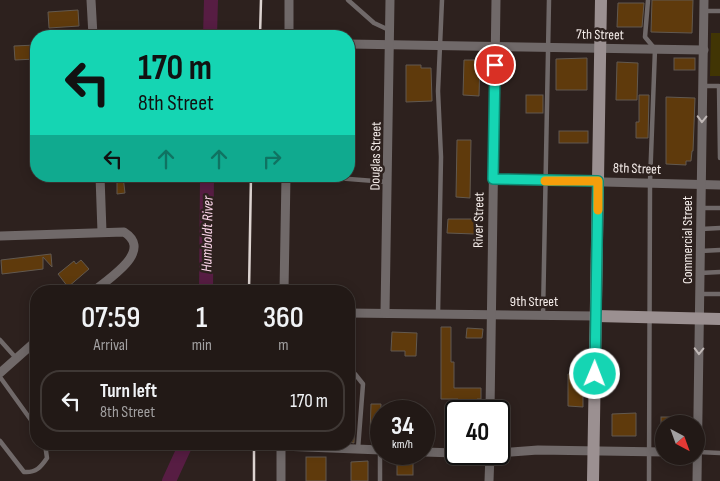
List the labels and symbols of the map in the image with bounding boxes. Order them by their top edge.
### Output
street label: 7th Street [576,26,624,43]
pin [474,44,516,86]
one-way arrow [697,115,707,123]
street label: Douglas Street [366,121,385,191]
street label: 8th Street [613,159,661,178]
street label: River Street [470,192,487,248]
water label: Humboldt River [197,195,218,272]
street label: Commercial Street [679,196,696,284]
street label: 9th Street [510,293,558,310]
position arrow [568,347,620,399]
one-way arrow [694,347,705,355]
speed limit sign: 40 [445,400,510,465]
north arrow [655,415,705,465]

